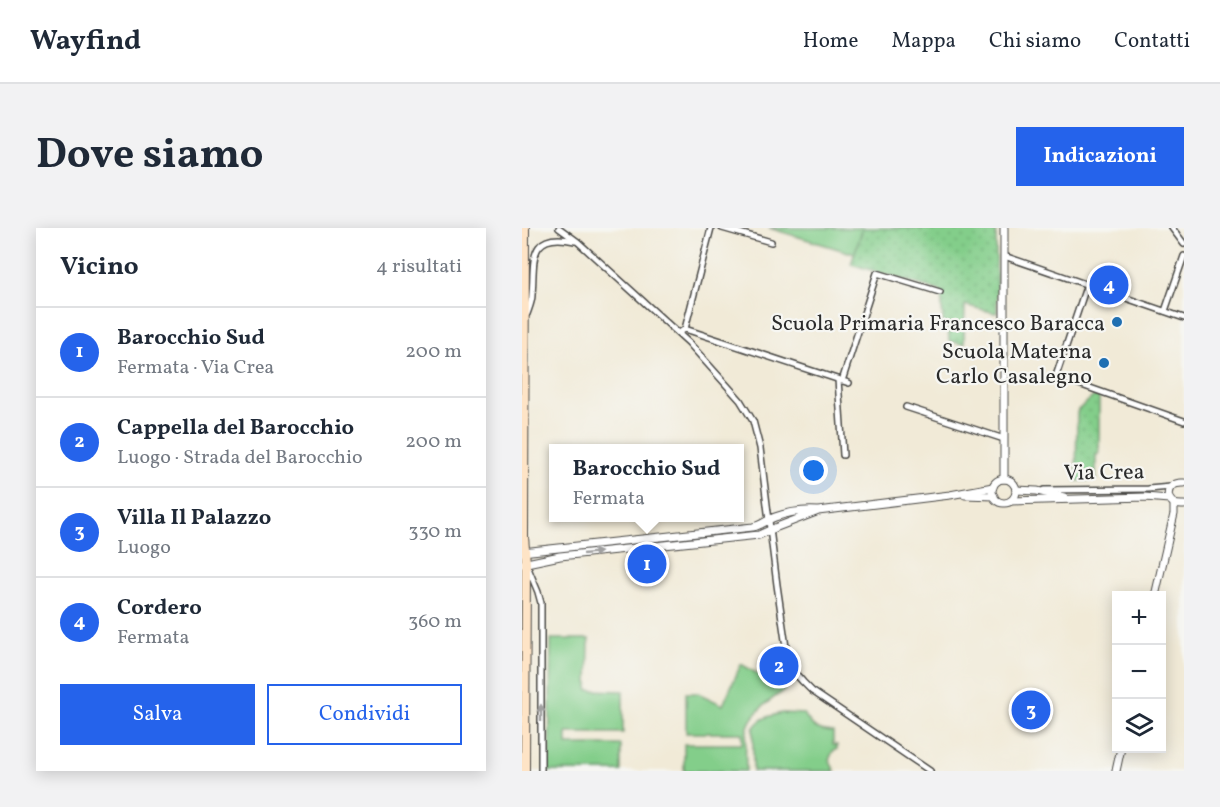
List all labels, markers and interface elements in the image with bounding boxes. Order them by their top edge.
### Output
text: Wayfind [30,22,141,61]
text: Home [803,27,858,56]
text: Mappa [891,27,956,56]
text: Chi siamo [989,27,1081,56]
text: Contatti [1114,27,1190,56]
text: Dove siamo [36,127,264,186]
button: Indicazioni [1016,127,1184,186]
text: Vicino [60,249,139,285]
text: 4 risultati [376,253,462,281]
pin: 4 [1090,262,1128,308]
place label: Scuola Primaria Francesco Baracca [771,309,1105,340]
marker: Scuola Primaria Francesco Baracca [1110,315,1124,329]
text: Barocchio Sud [117,323,265,354]
place label: Scuola Materna Carlo Casalegno [936,337,1092,393]
text: 1 [75,338,84,366]
text: 200 m [405,338,462,366]
text: Fermata · Via Crea [117,354,274,382]
marker: Scuola Materna Carlo Casalegno [1097,356,1111,370]
text: Cappella del Barocchio [117,413,354,444]
text: 2 [74,428,85,456]
text: 200 m [405,428,462,456]
text: Luogo · Strada del Barocchio [117,444,363,472]
popup [549,444,744,522]
text: Barocchio Sud [573,454,720,485]
your location [799,456,828,485]
street label: Via Crea [1063,457,1145,490]
text: Fermata [573,485,645,513]
text: Villa Il Palazzo [117,503,271,534]
text: 3 [74,518,85,546]
text: 330 m [408,518,462,546]
text: Luogo [117,534,171,562]
pin: 1 [628,542,666,586]
one-way arrow [582,548,601,558]
map controls [1112,591,1166,753]
button: + [1112,591,1166,645]
text: Cordero [117,593,202,624]
text: 4 [73,608,86,636]
text: 360 m [408,608,462,636]
text: Fermata [117,624,189,652]
pin: 2 [760,644,798,688]
button: − [1112,645,1166,699]
button: Salva [60,684,255,745]
button: Condividi [267,684,462,745]
pin: 3 [1012,688,1050,732]
button: layers [1112,699,1166,753]
one-way arrow [536,703,546,722]

